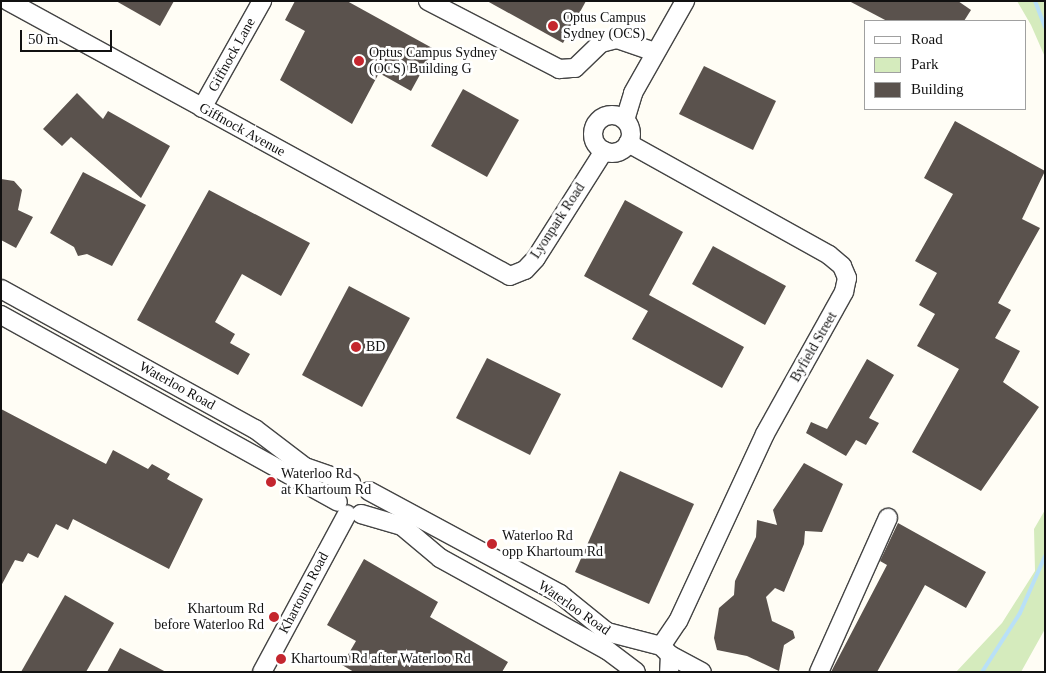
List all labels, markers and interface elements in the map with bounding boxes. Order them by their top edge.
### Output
place label: Optus Campus Sydney (OCS) [563,10,646,42]
street label: Giffnock Lane [205,15,259,95]
scale bar [22,20,115,52]
marker: Optus Campus Sydney (OCS) [547,20,559,32]
legend [864,20,1026,110]
text: 50 m [28,31,58,47]
text: Road [911,31,943,47]
place label: Optus Campus Sydney (OCS) Building G [369,45,497,78]
marker: Optus Campus Sydney (OCS) Building G [353,55,365,67]
text: Park [911,56,939,72]
text: Building [911,81,964,97]
street label: Giffnock Avenue [196,99,288,161]
street label: Lyonpark Road [527,180,589,262]
street label: Byfield Street [787,309,841,385]
place label: BD [366,339,385,355]
marker: BD [350,341,362,353]
street label: Waterloo Road [136,358,218,414]
place label: Waterloo Rd at Khartoum Rd [281,466,371,498]
marker: Waterloo Rd at Khartoum Rd [265,476,277,488]
place label: Waterloo Rd opp Khartoum Rd [502,528,603,560]
marker: Waterloo Rd opp Khartoum Rd [486,538,498,550]
street label: Khartoum Road [275,549,333,637]
street label: Waterloo Road [535,577,613,639]
place label: Khartoum Rd before Waterloo Rd [154,601,264,634]
marker: Khartoum Rd before Waterloo Rd [268,611,280,623]
place label: Khartoum Rd after Waterloo Rd [291,651,471,667]
marker: Khartoum Rd after Waterloo Rd [275,653,287,665]

